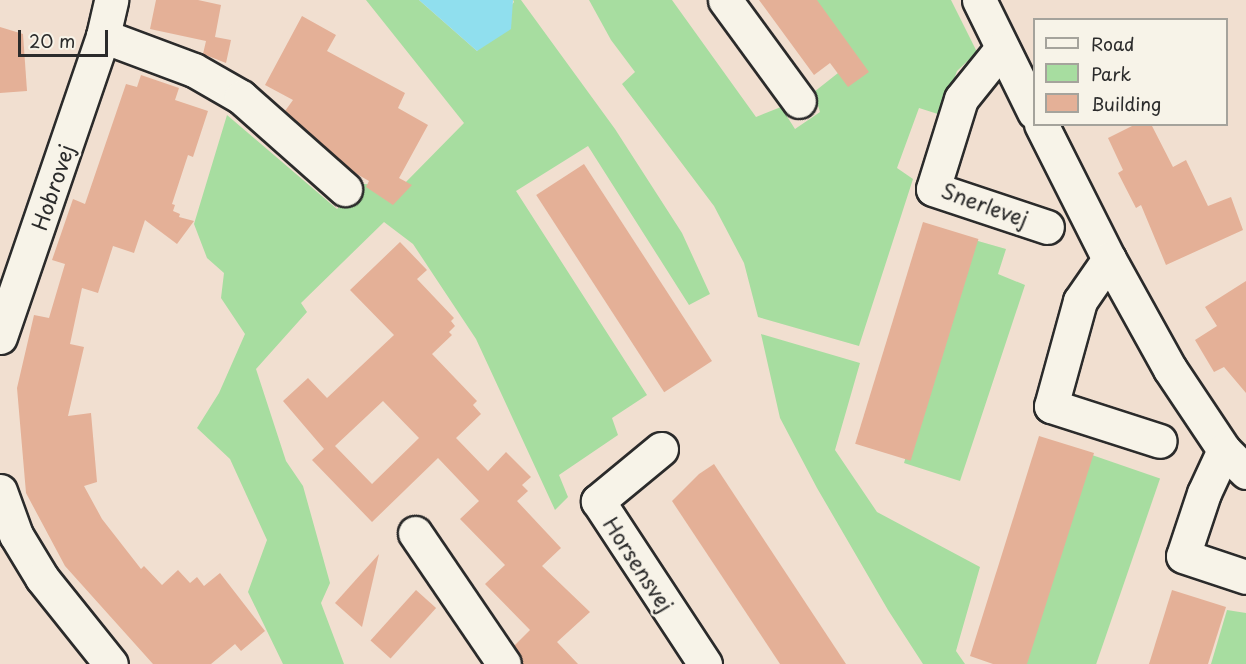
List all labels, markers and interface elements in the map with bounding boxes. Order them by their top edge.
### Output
scale bar [21,18,111,56]
legend [1033,18,1228,126]
text: 20 m [29,27,75,54]
text: Road [1091,30,1135,57]
text: Park [1091,60,1131,87]
text: Building [1091,90,1161,117]
street label: Hobrovej [26,141,78,233]
street label: Snerlevej [938,177,1032,231]
street label: Horsensvej [599,512,679,616]

